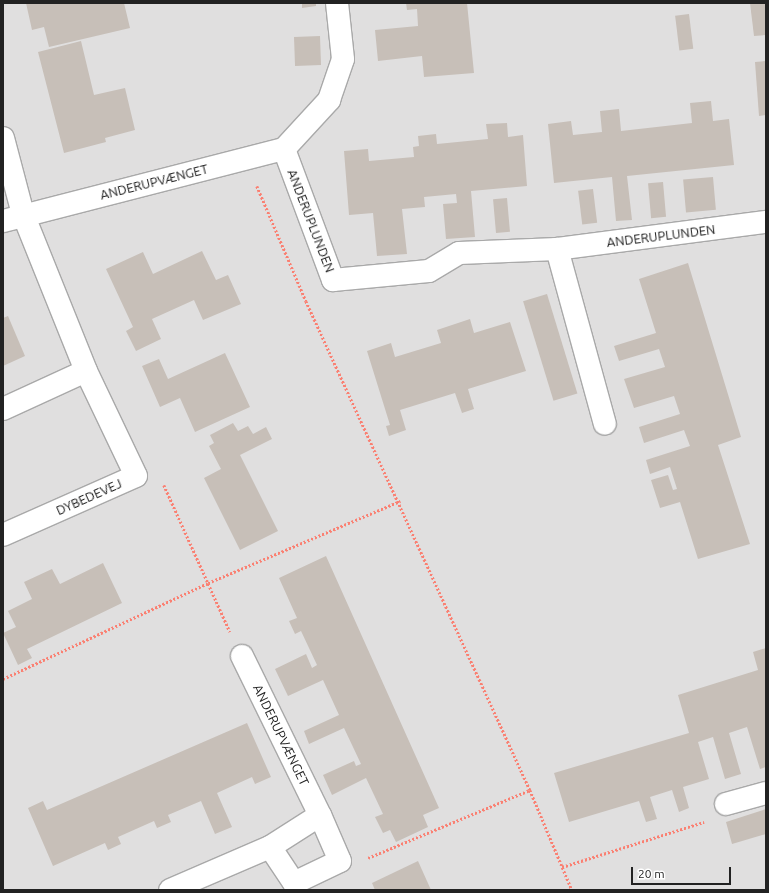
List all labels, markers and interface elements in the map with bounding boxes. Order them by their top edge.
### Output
street label: ANDERUPVÆNGET [98,161,210,203]
street label: ANDERUPLUNDEN [284,167,338,275]
street label: ANDERUPLUNDEN [606,222,716,250]
street label: DYBEDEVEJ [54,476,124,518]
street label: ANDERUPVÆNGET [250,682,312,788]
scale bar [633,859,733,885]
text: 20 m [638,867,665,880]

